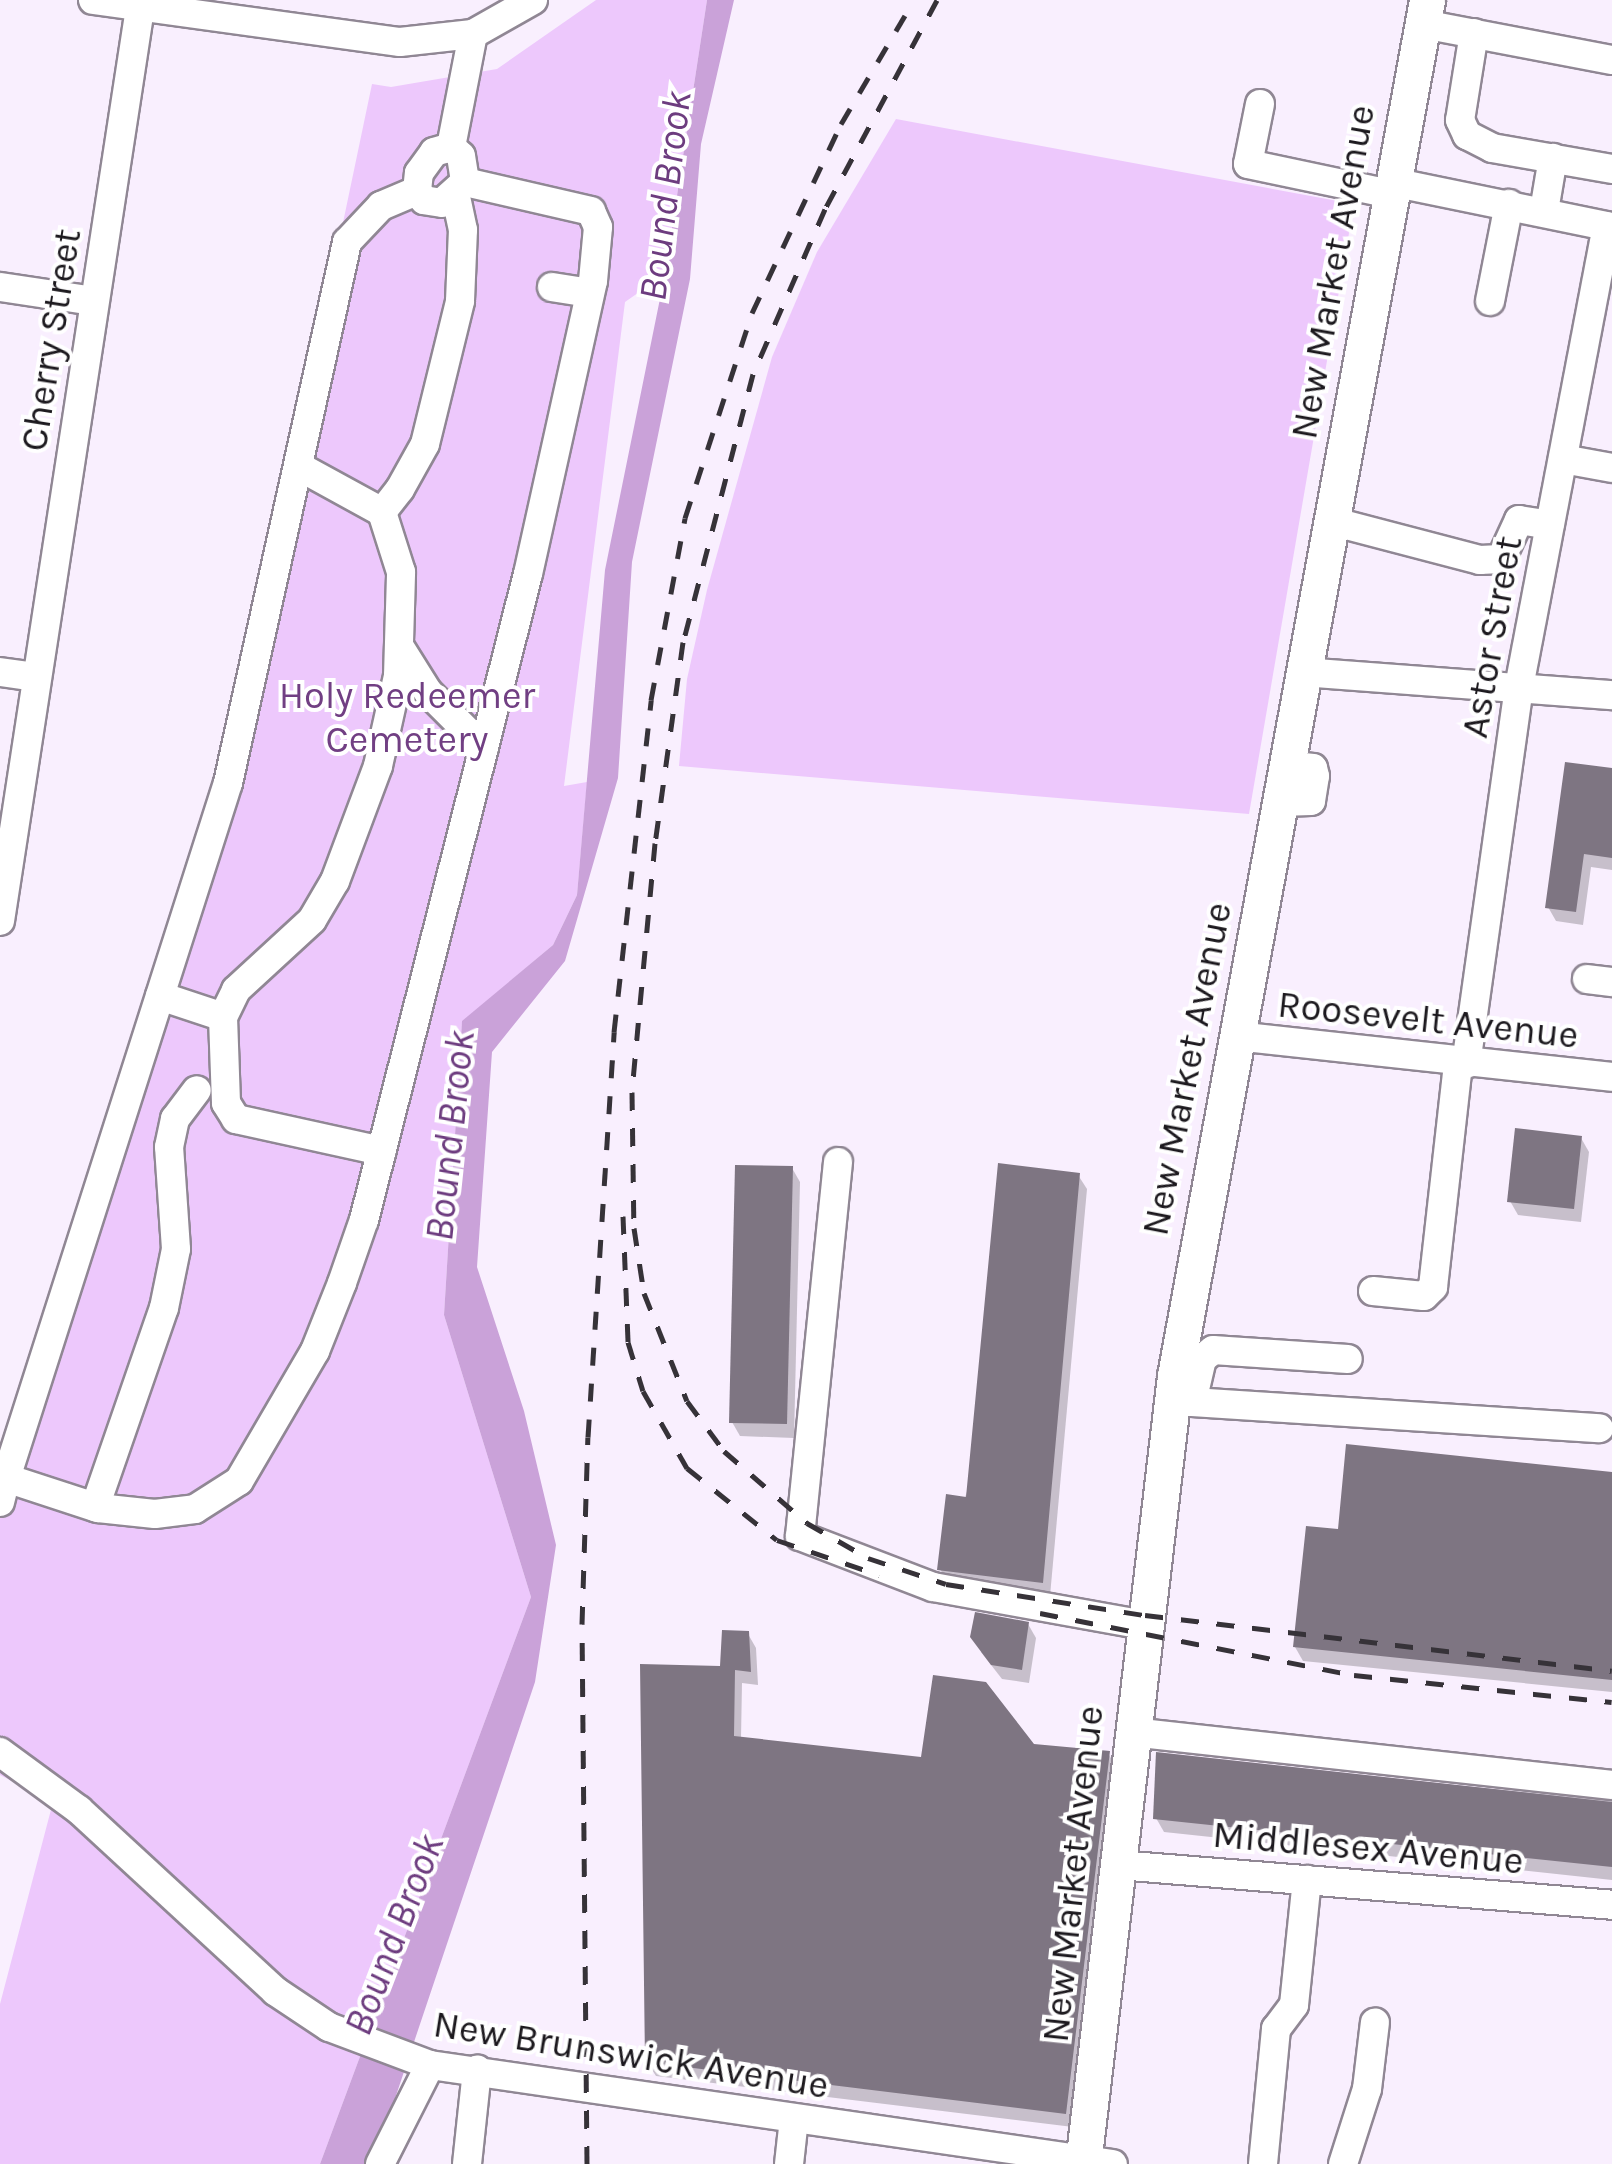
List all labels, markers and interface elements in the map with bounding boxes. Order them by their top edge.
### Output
water label: Bound Brook [628,88,702,304]
street label: New Market Avenue [1281,102,1385,442]
street label: Cherry Street [11,226,91,454]
street label: Astor Street [1452,533,1532,741]
park label: Holy Redeemer Cemetery [279,673,535,762]
street label: New Market Avenue [1132,899,1242,1239]
street label: Roosevelt Avenue [1275,982,1581,1058]
water label: Bound Brook [415,1028,485,1244]
street label: New Market Avenue [1033,1703,1113,2045]
street label: Middlesex Avenue [1211,1812,1525,1884]
water label: Bound Brook [334,1828,454,2042]
street label: New Brunswick Avenue [430,2001,832,2109]

